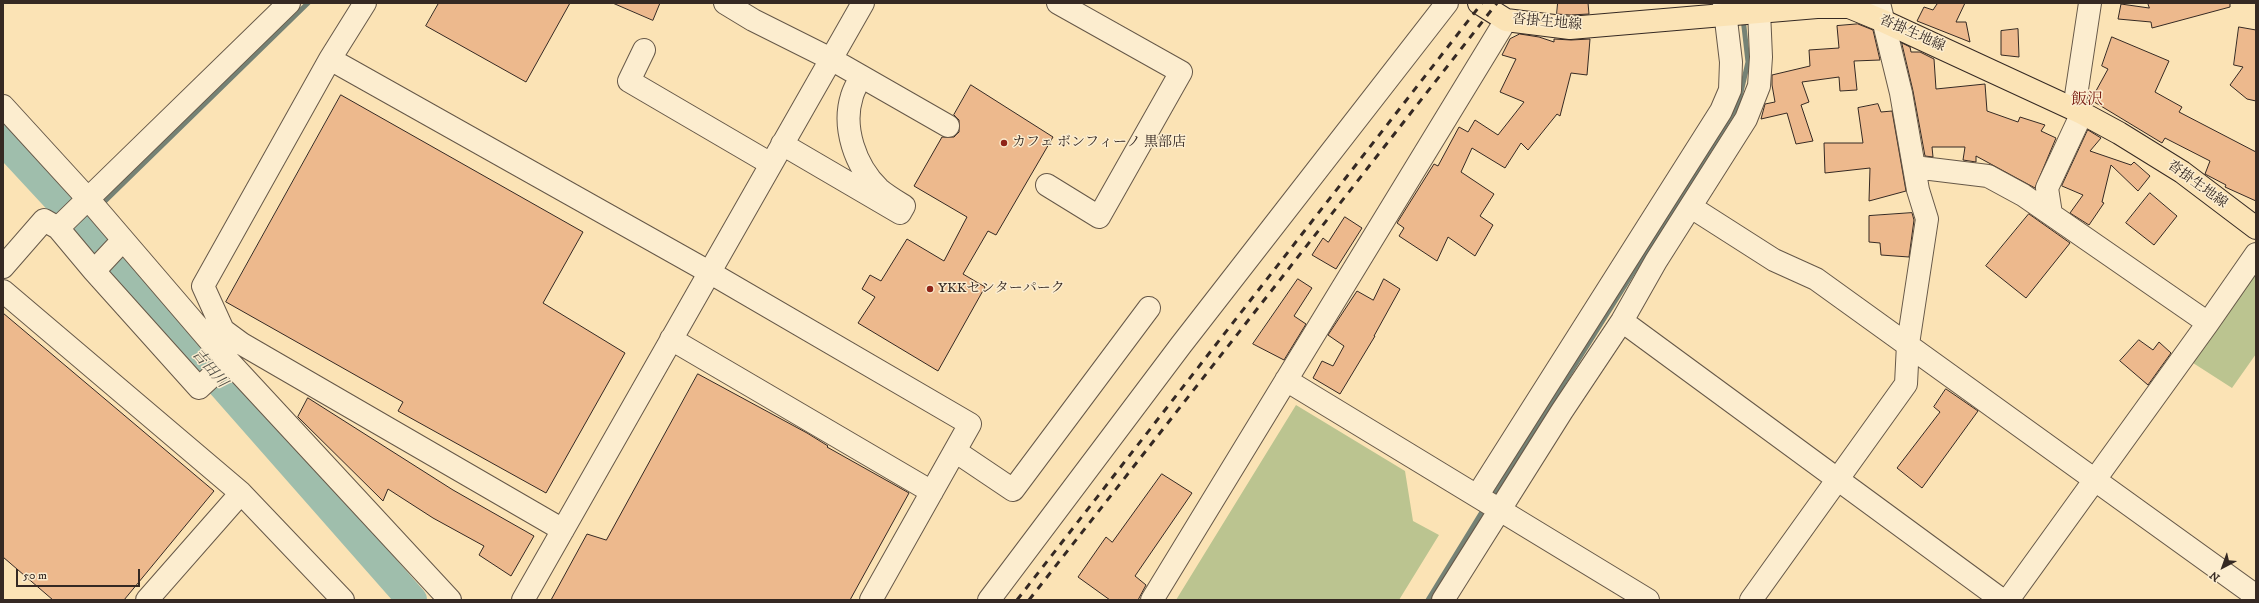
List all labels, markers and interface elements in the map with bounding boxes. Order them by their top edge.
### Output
street label: 沓掛生地線 [1511,12,1583,34]
street label: 沓掛生地線 [1877,12,1947,56]
district label: 飯沢 [2071,91,2103,111]
place label: カフェ ボンフィーノ 黒部店 [1012,135,1186,151]
marker: カフェ ボンフィーノ 黒部店 [999,138,1009,148]
street label: 沓掛生地線 [2164,158,2230,212]
place label: YKKセンターパーク [938,281,1065,297]
marker: YKKセンターパーク [925,284,935,294]
water label: 吉田川 [187,346,231,392]
north arrow [2203,547,2243,587]
scale bar [18,561,142,587]
text: 50 m [23,568,47,583]
text: N [2207,568,2223,584]

